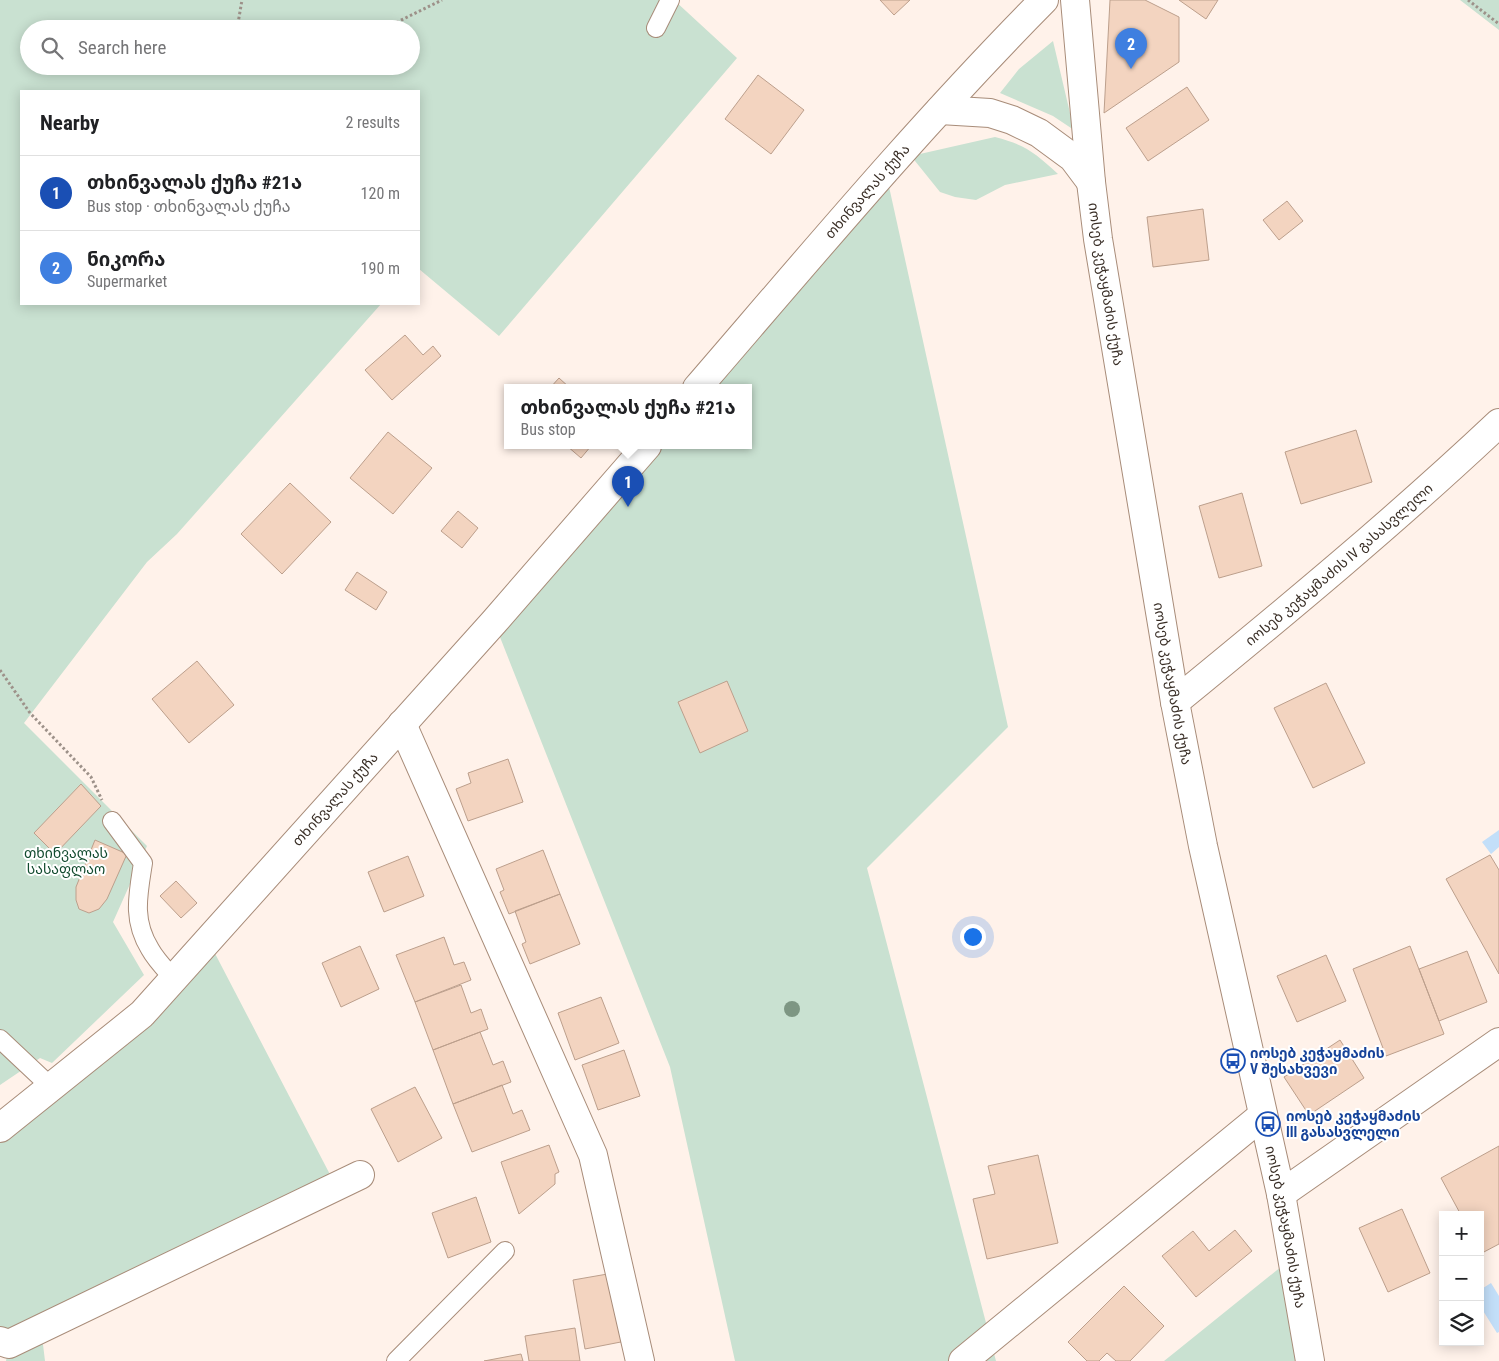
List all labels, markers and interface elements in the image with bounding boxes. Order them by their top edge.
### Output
search box [20,20,420,75]
pin: 2 [1115,28,1147,69]
icon: search [38,34,66,62]
text: Search here [78,36,166,59]
text: Nearby [40,111,99,135]
text: 2 results [345,113,400,132]
street label: თხინვალას ქუჩა [821,141,913,242]
text: თხინვალას ქუჩა #21ა [87,171,302,194]
text: 1 [52,184,60,203]
text: 120 m [361,184,400,203]
text: Bus stop · თხინვალას ქუჩა [87,197,291,216]
street label: იოსებ კეჭაყმაძის ქუჩა [1086,202,1127,367]
text: ნიკორა [87,248,165,271]
text: 2 [52,259,60,278]
text: 190 m [361,259,400,278]
text: Supermarket [87,272,167,291]
popup [504,384,752,449]
text: თხინვალას ქუჩა #21ა [521,396,736,419]
text: Bus stop [521,420,576,439]
pin: 1 [612,466,644,507]
street label: იოსებ კეჭაყმაძის IV გასასვლელი [1242,480,1436,649]
street label: იოსებ კეჭაყმაძის ქუჩა [1151,601,1195,766]
street label: თხინვალას ქუჩა [289,749,381,849]
park label: თხინვალას სასაფლაო [24,845,108,878]
your location [960,924,986,950]
place label: იოსებ კეჭაყმაძის V შესახვევი [1250,1045,1385,1078]
bus stop icon: იოსებ კეჭაყმაძის V შესახვევი [1220,1048,1246,1074]
place label: იოსებ კეჭაყმაძის III გასასვლელი [1286,1108,1421,1141]
bus stop icon: იოსებ კეჭაყმაძის III გასასვლელი [1255,1111,1281,1137]
street label: იოსებ კეჭაყმაძის ქუჩა [1262,1144,1309,1309]
map controls [1439,1211,1484,1346]
button: + [1439,1211,1484,1256]
button: − [1439,1256,1484,1301]
button: layers [1439,1301,1484,1346]

